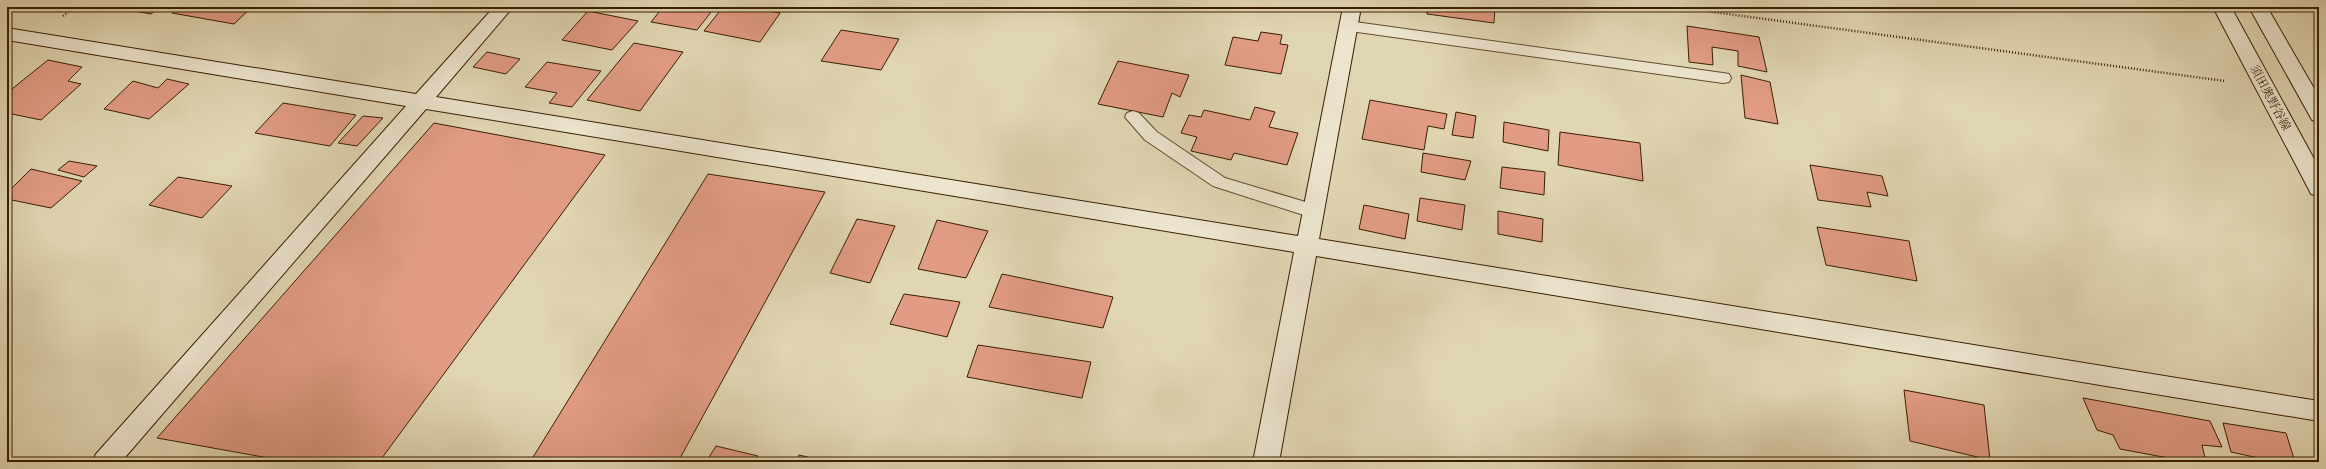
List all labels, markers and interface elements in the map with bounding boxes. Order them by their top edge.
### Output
street label: 須田奥野谷線 [2246,63,2294,133]

